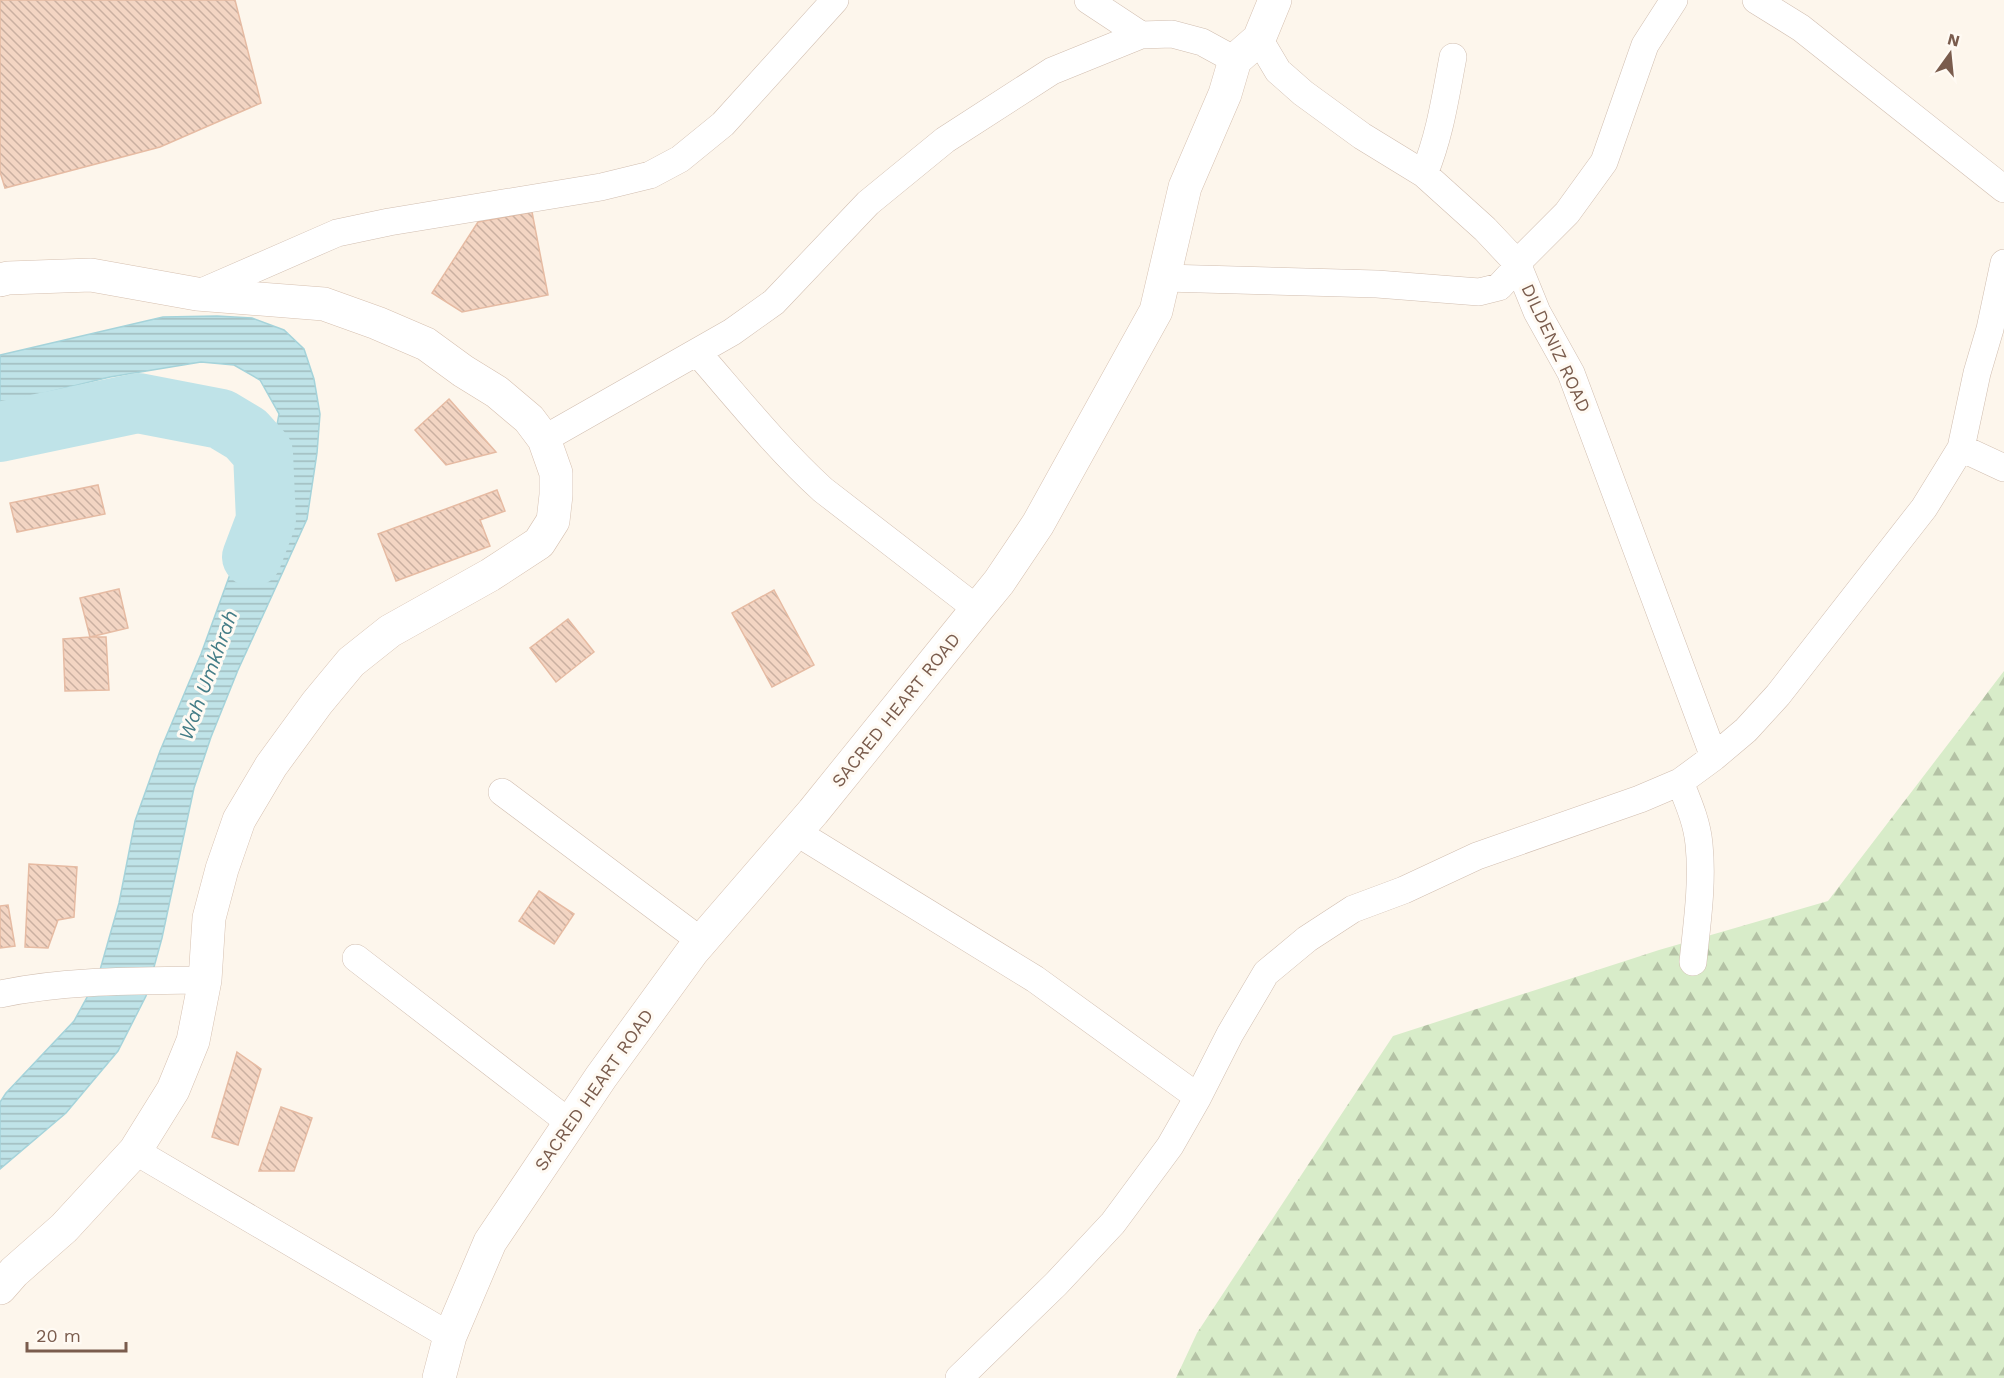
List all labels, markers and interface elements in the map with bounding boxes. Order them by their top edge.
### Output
north arrow [1920,24,1980,84]
text: N [1946,29,1962,51]
street label: DILDENIZ ROAD [1517,280,1595,415]
water label: Wah Umkhrah [173,607,243,743]
street label: SACRED HEART ROAD [827,628,964,791]
street label: SACRED HEART ROAD [530,1005,657,1174]
scale bar [27,1315,126,1353]
text: 20 m [36,1325,81,1346]

